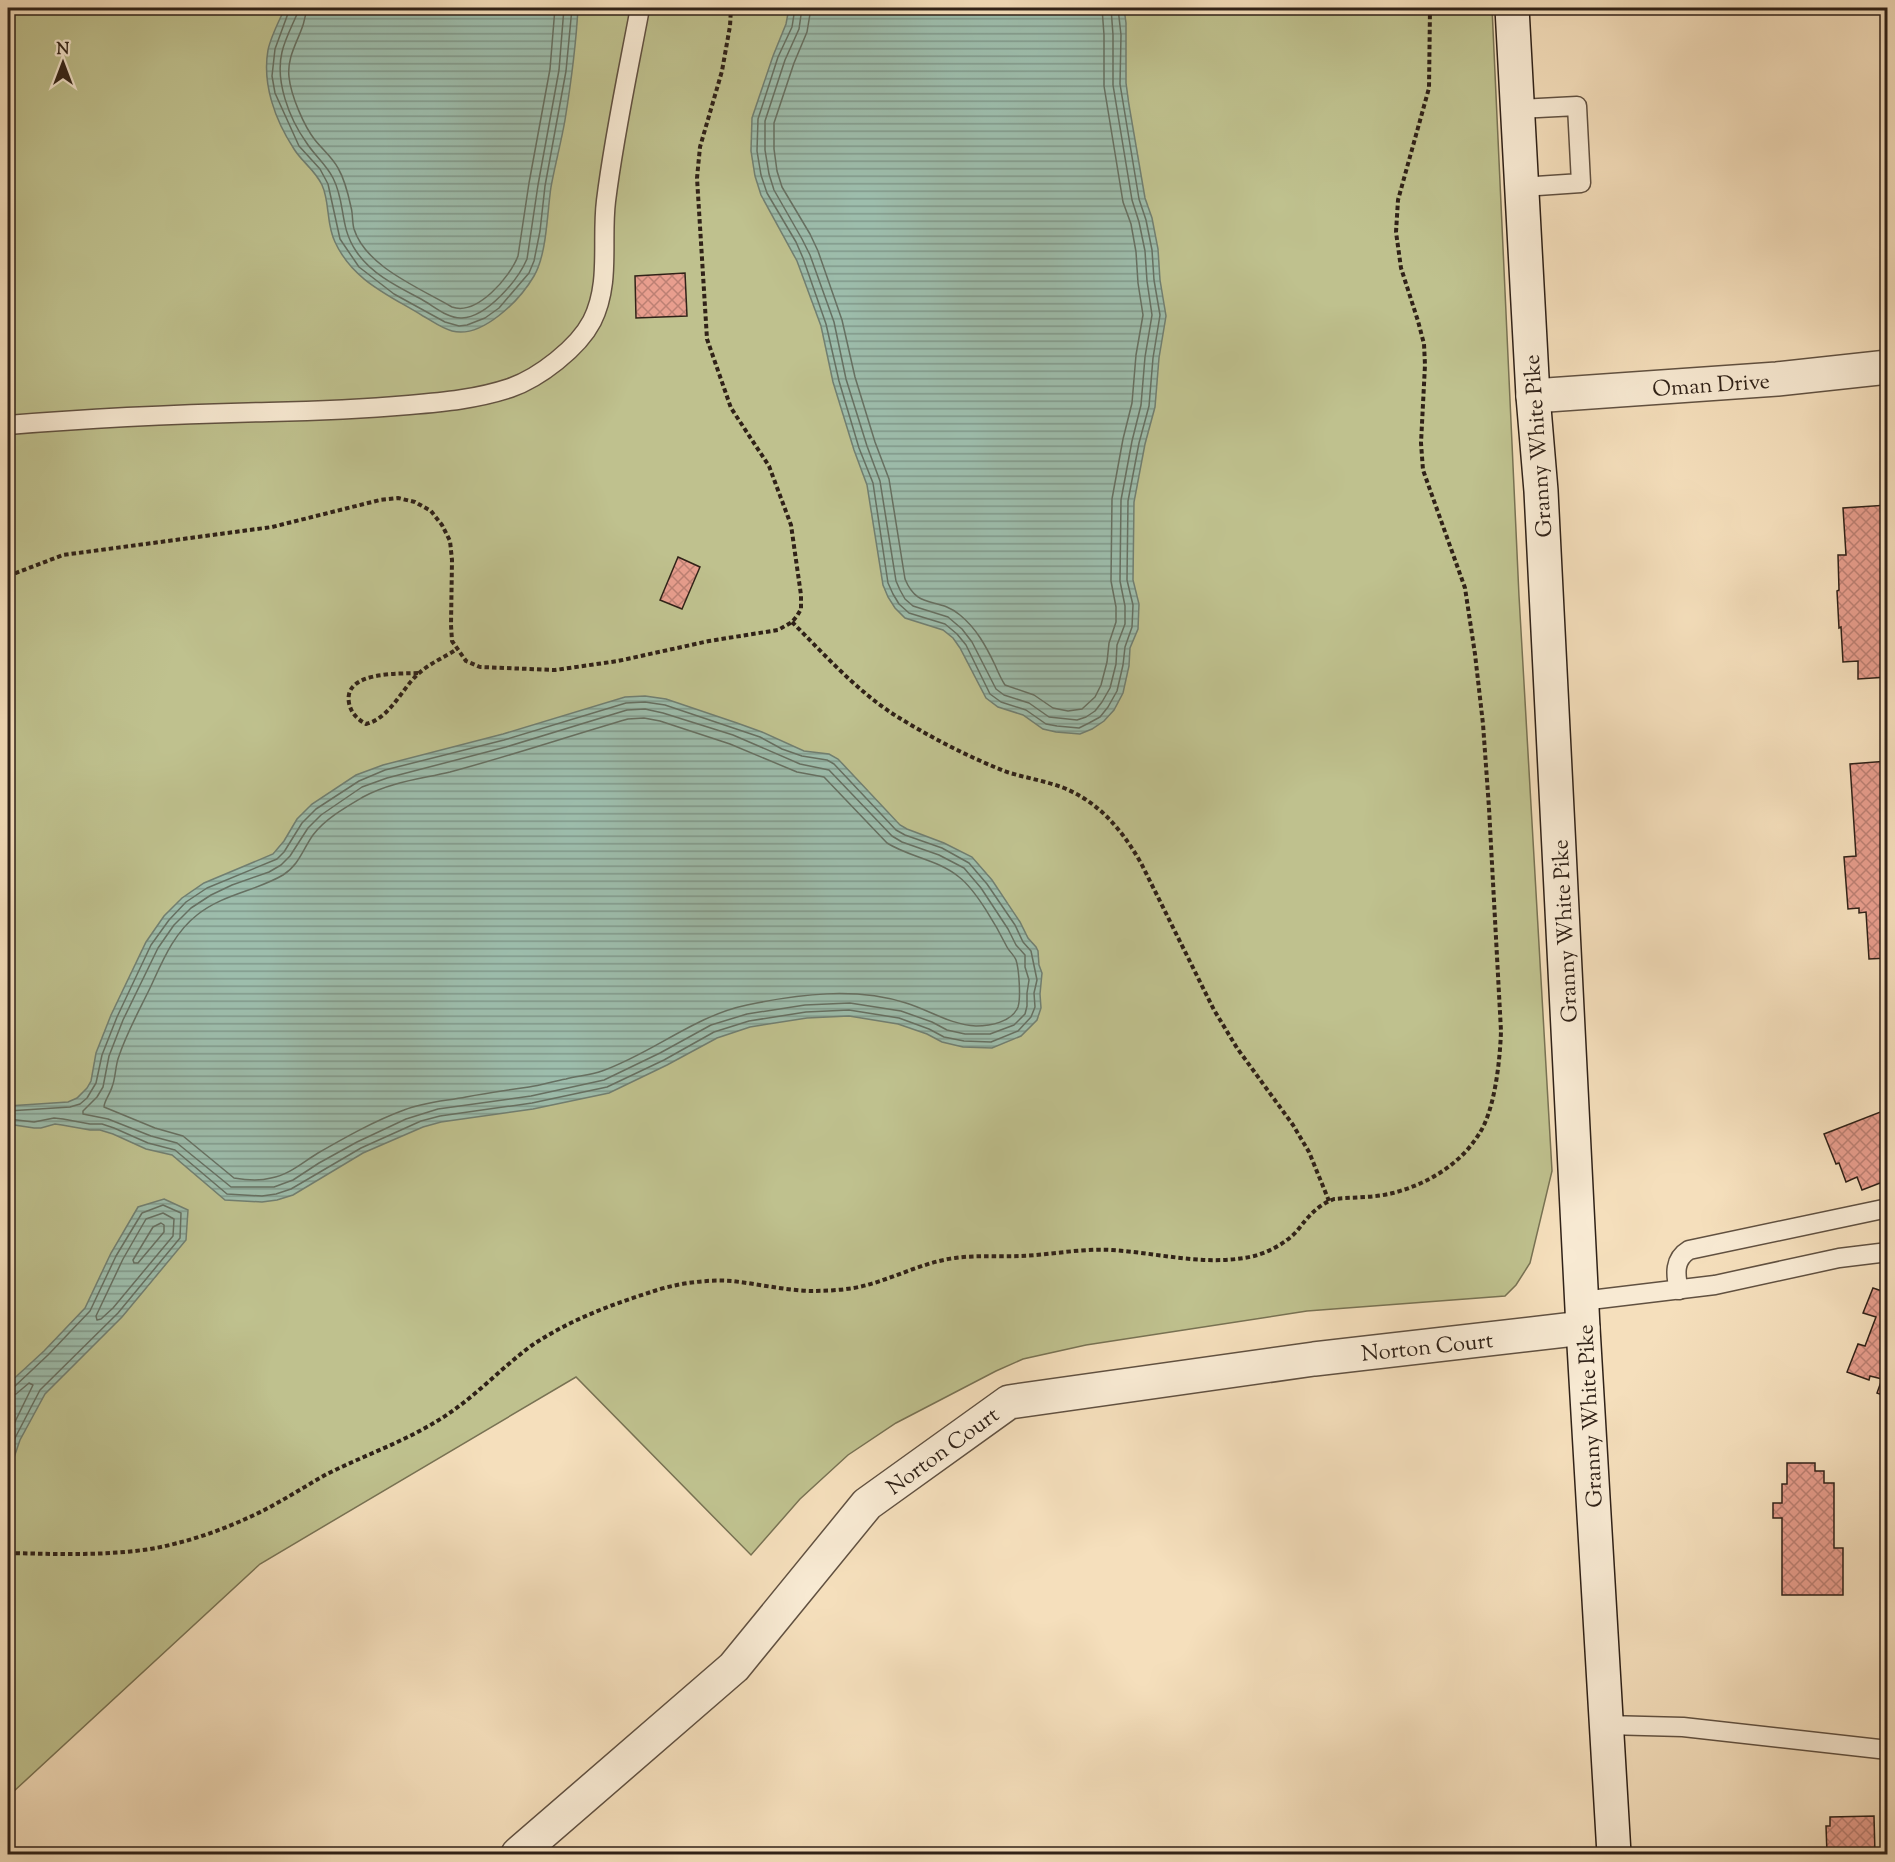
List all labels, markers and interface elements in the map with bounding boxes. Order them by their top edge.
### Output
north arrow [33,33,93,93]
text: N [57,39,70,62]
street label: Granny White Pike [1518,353,1562,538]
street label: Oman Drive [1651,367,1771,407]
street label: Granny White Pike [1546,838,1588,1023]
street label: Granny White Pike [1571,1323,1613,1508]
street label: Norton Court [1360,1326,1495,1372]
street label: Norton Court [881,1400,1007,1504]

